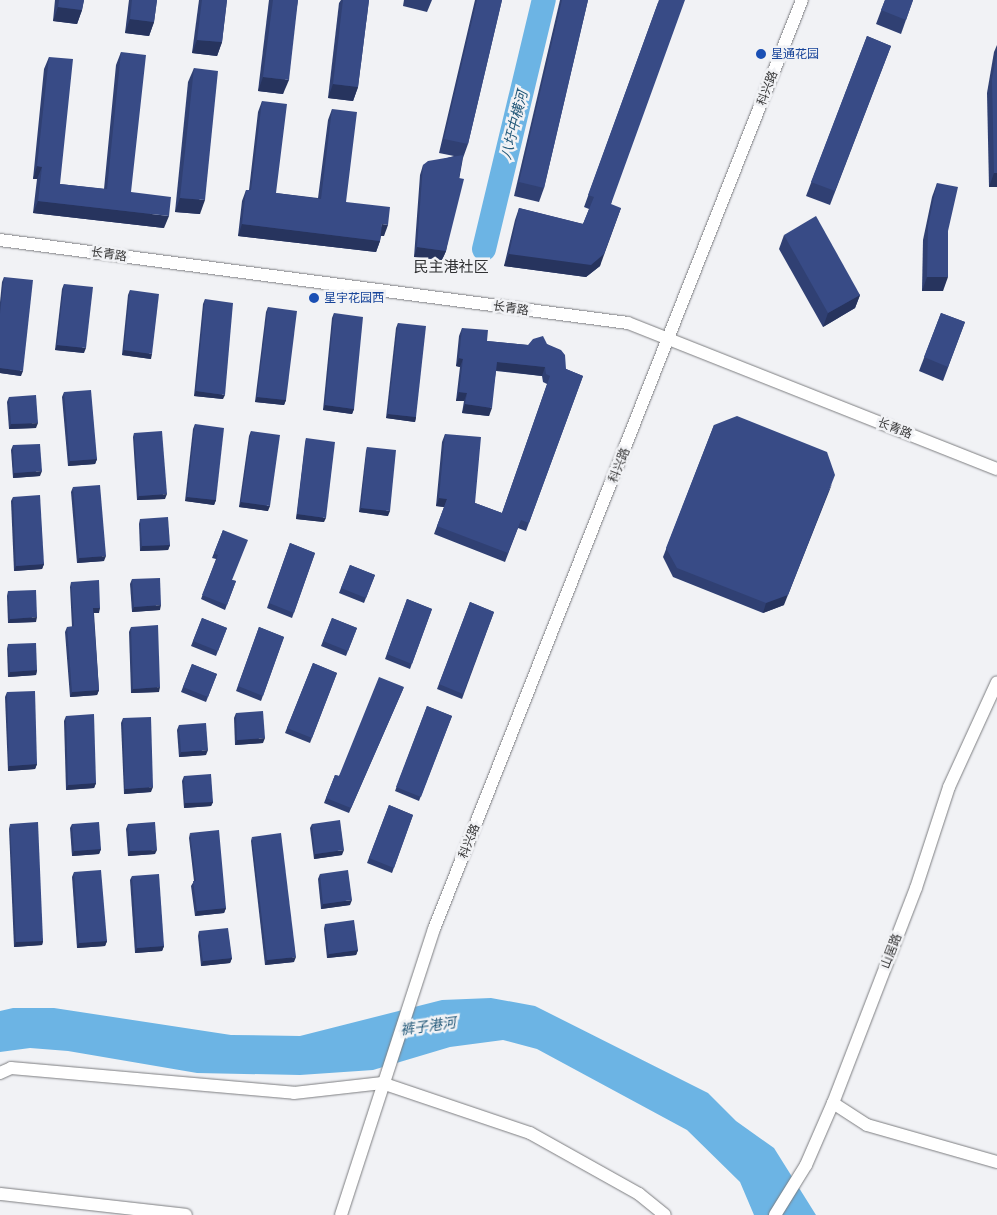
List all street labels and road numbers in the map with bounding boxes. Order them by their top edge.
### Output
street label: 科兴路 [754,69,780,107]
street label: 长青路 [90,244,128,264]
street label: 长青路 [492,298,530,318]
street label: 长青路 [876,415,914,441]
street label: 科兴路 [606,446,632,484]
street label: 科兴路 [456,822,482,860]
street label: 山居路 [878,932,904,970]

